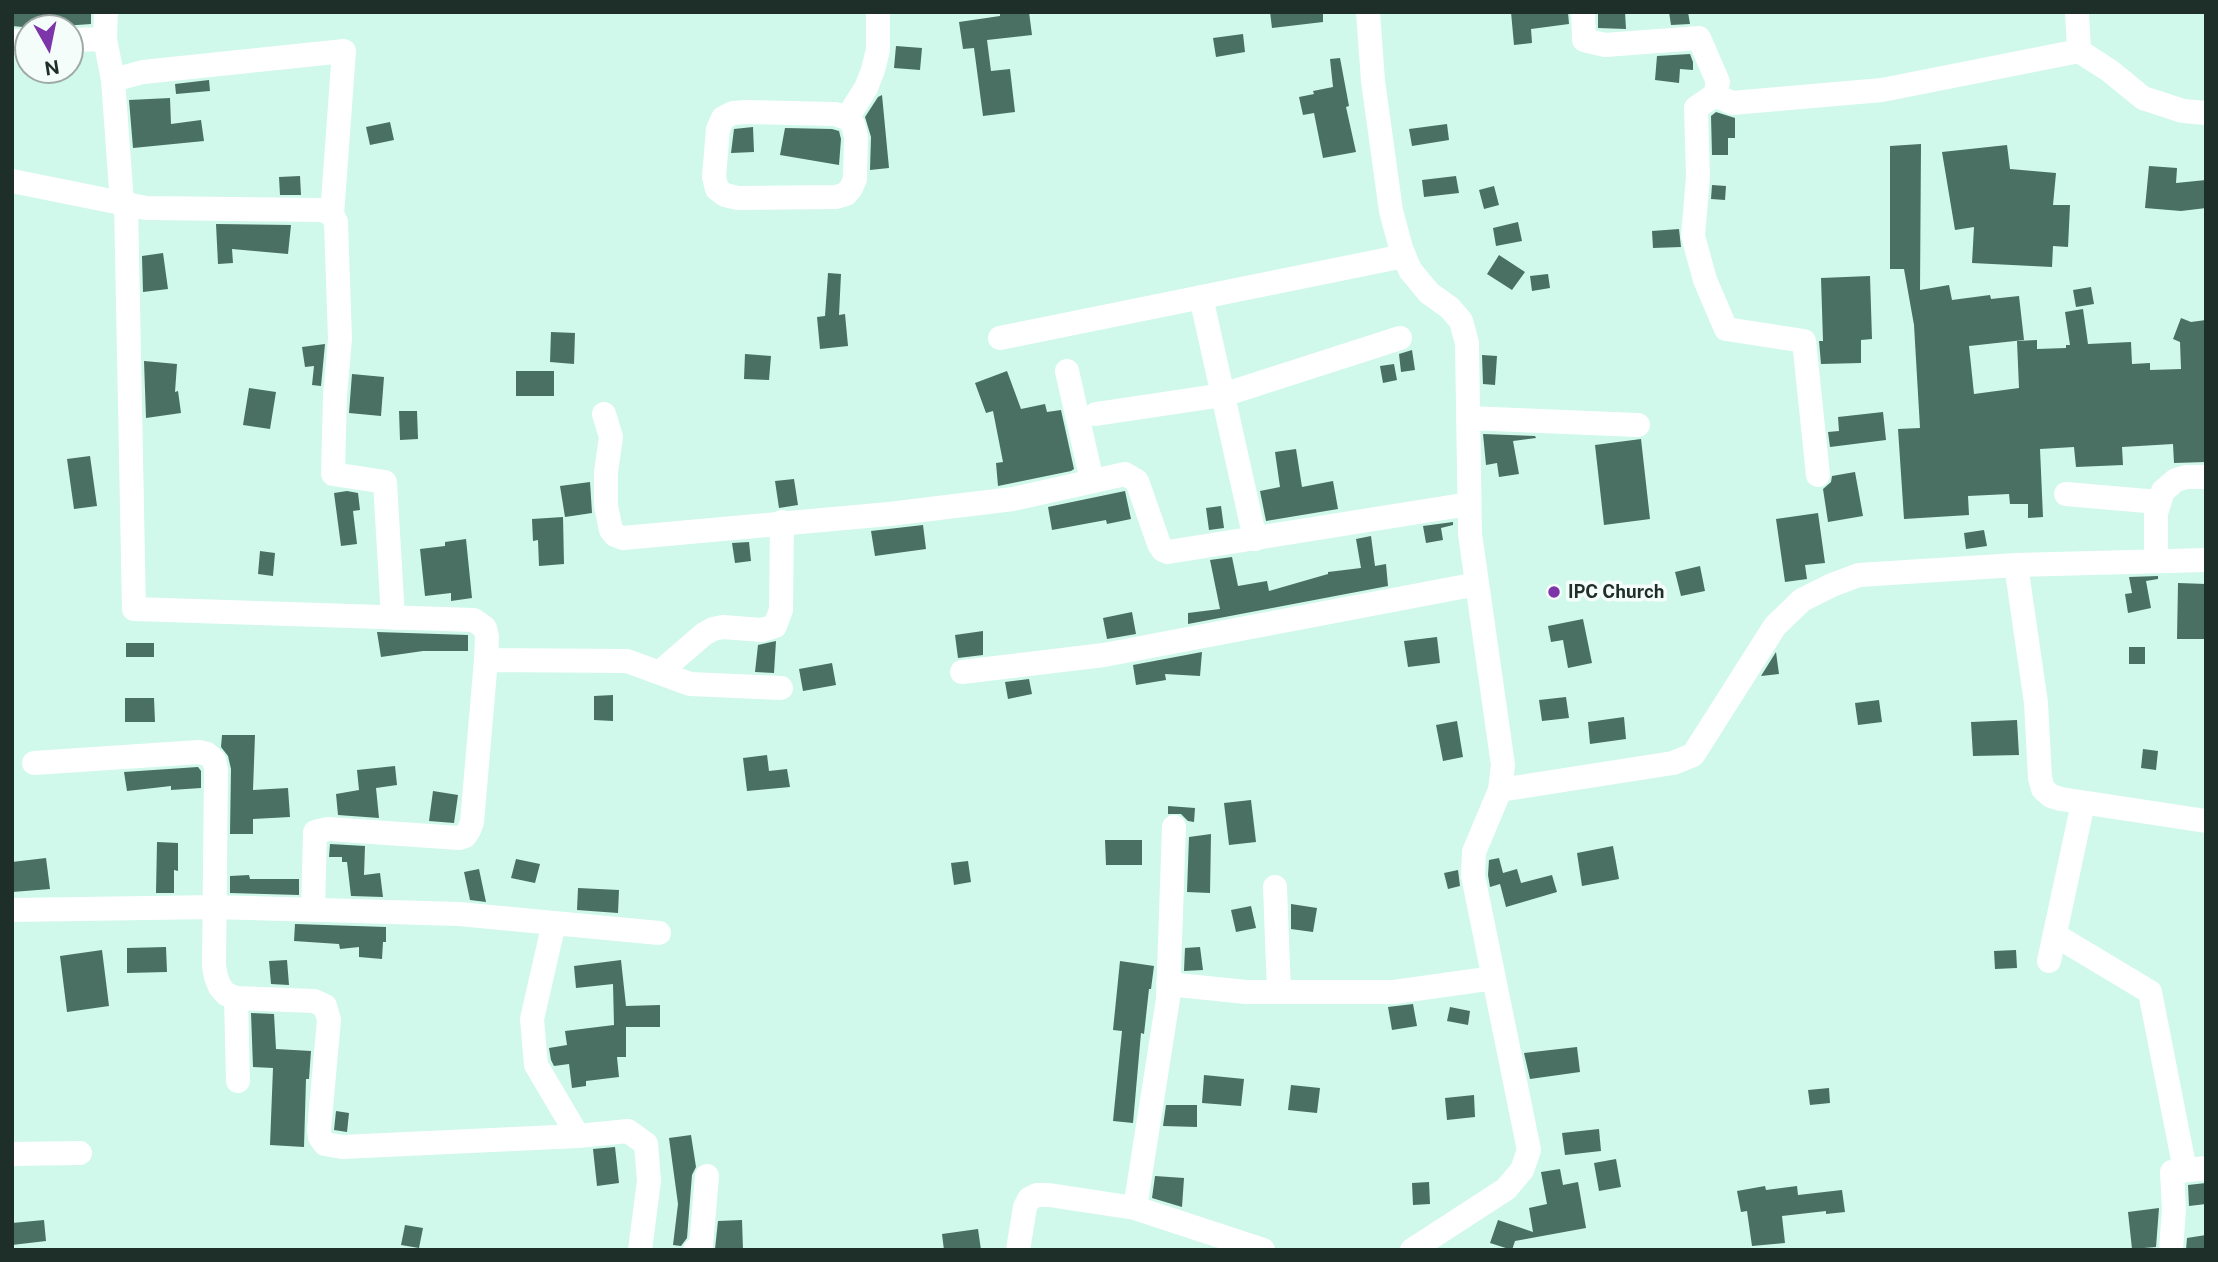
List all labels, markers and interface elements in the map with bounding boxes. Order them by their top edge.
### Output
north arrow [14,14,84,84]
text: N [43,56,61,80]
place label: IPC Church [1568,581,1664,603]
marker: IPC Church [1546,584,1562,600]

